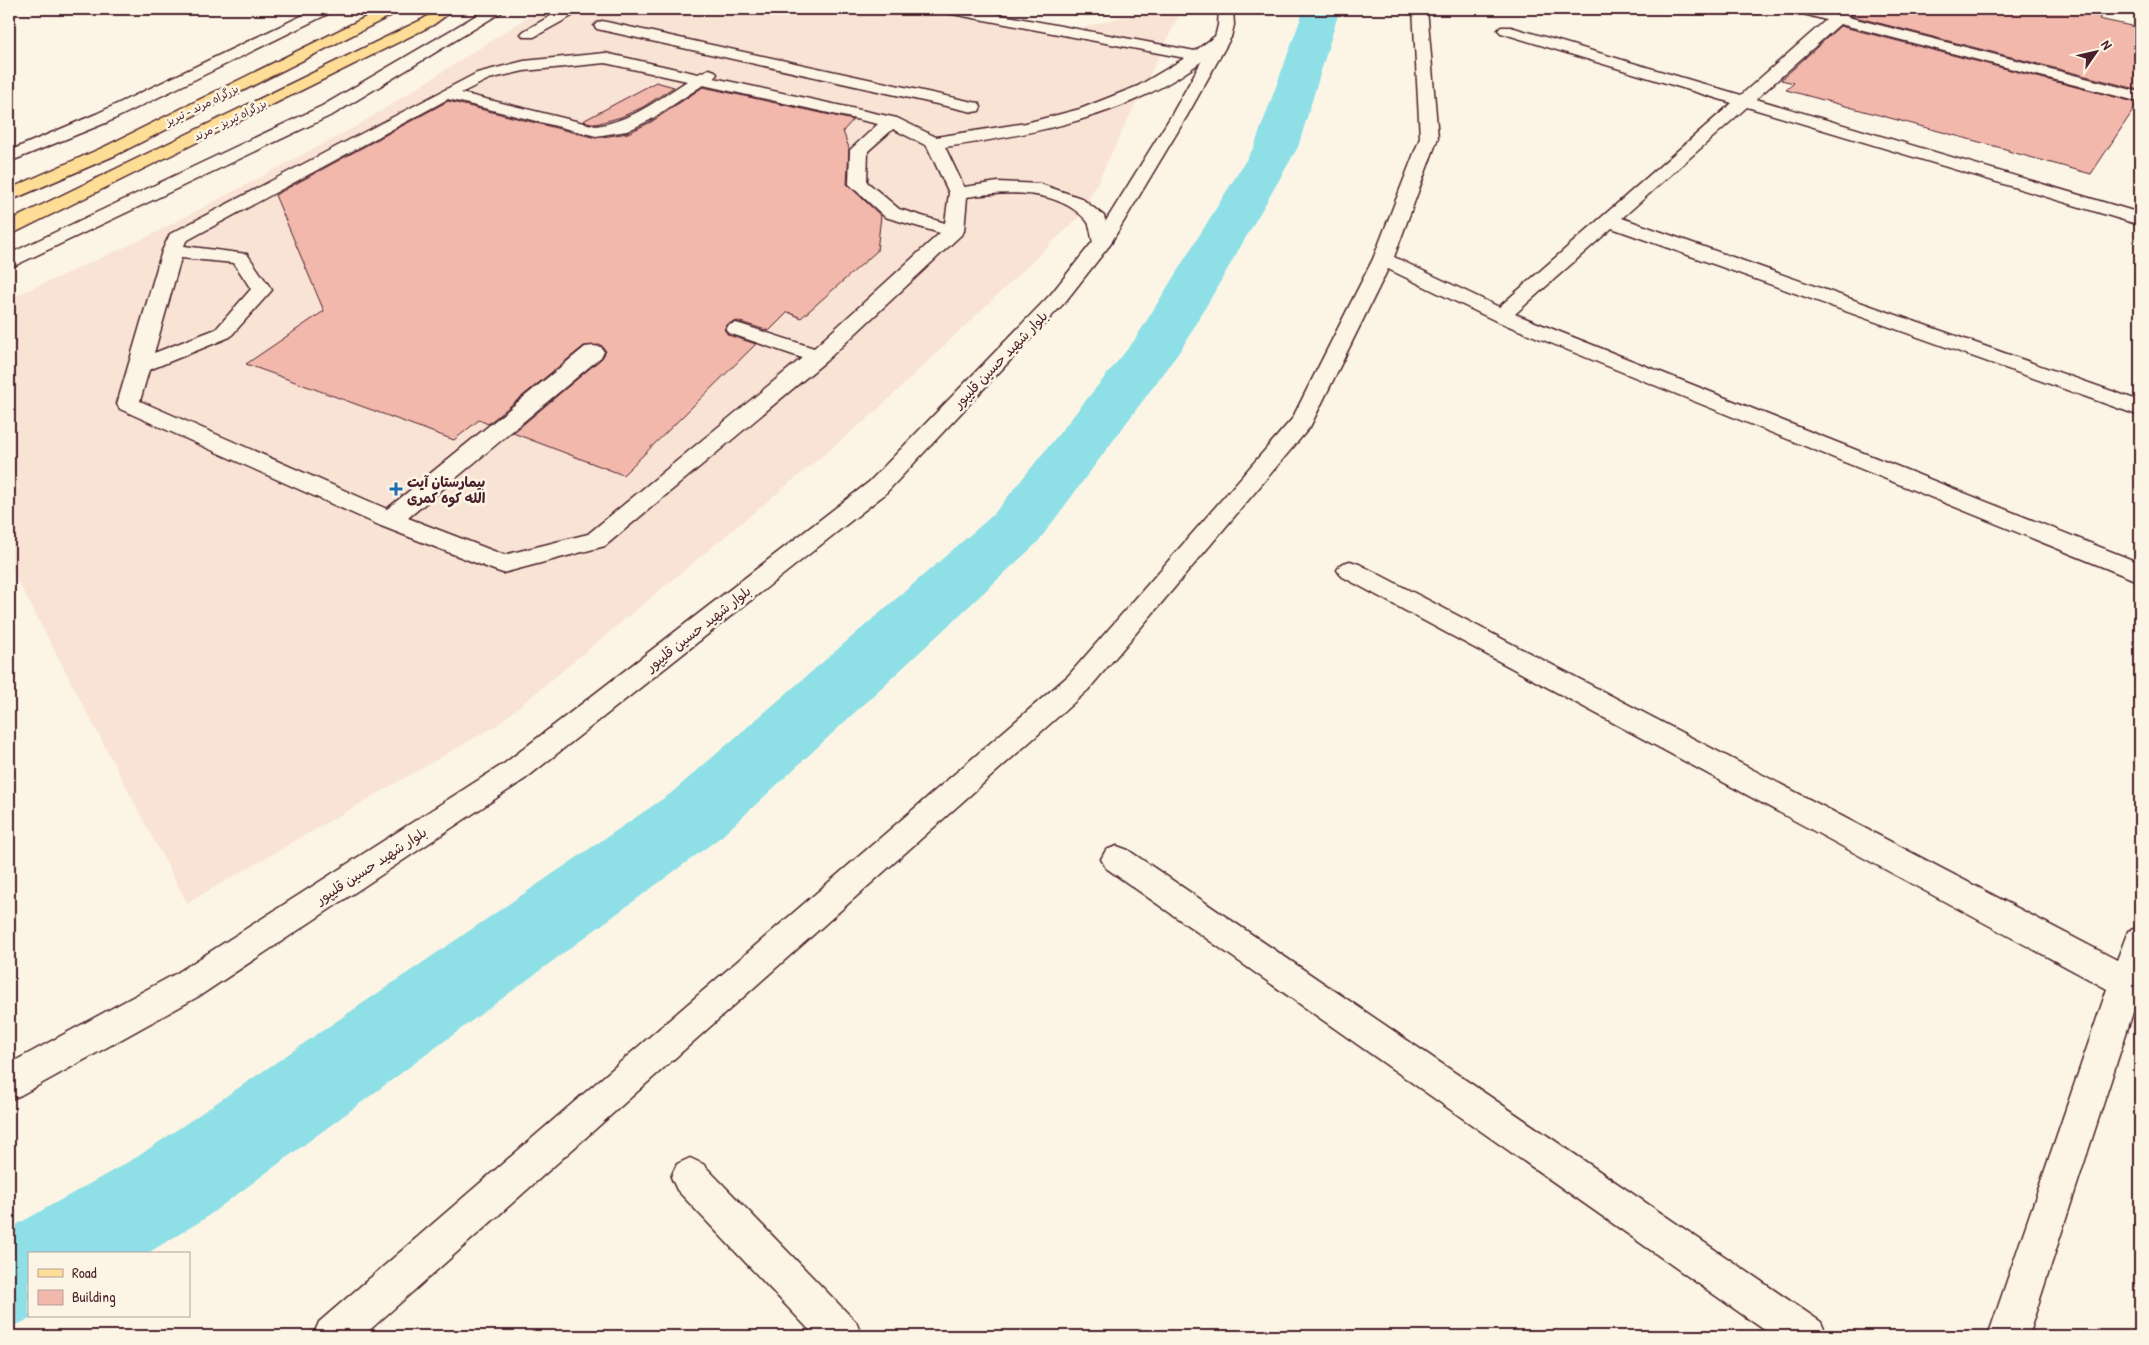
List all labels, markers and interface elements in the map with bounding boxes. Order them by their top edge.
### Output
north arrow [2072,28,2122,78]
text: N [2097,36,2117,53]
street label: بزرگراه مرند - تبریز [162,81,241,130]
street label: بزرگراه تبریز - مرند [191,96,269,145]
street label: بلوار شهید حسین قلیپور [948,306,1052,413]
place label: بیمارستان آیت الله کوه کمری [407,472,486,508]
marker: بیمارستان آیت الله کوه کمری [389,482,403,496]
street label: بلوار شهید حسین قلیپور [641,581,755,676]
street label: بلوار شهید حسین قلیپور [311,822,431,909]
legend [28,1252,190,1318]
text: Road [72,1262,97,1283]
text: Building [72,1286,116,1307]

